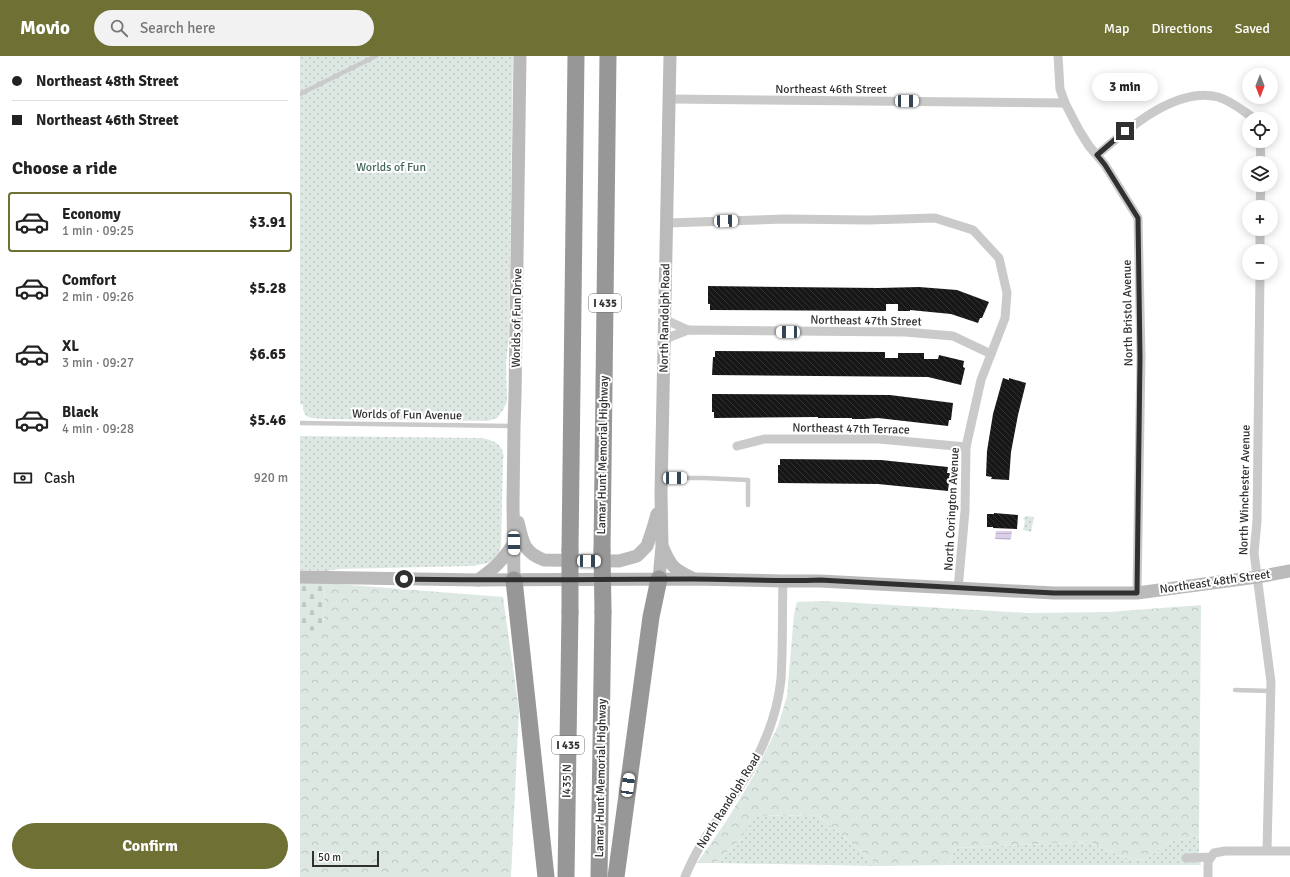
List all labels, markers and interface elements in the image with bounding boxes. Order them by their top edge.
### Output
search box [94,10,374,46]
text: Movio [20,16,70,40]
icon: search [108,17,130,39]
text: Search here [140,19,216,37]
text: Map [1104,20,1130,37]
text: Directions [1152,20,1213,37]
text: Saved [1235,20,1270,37]
north arrow [1242,68,1278,104]
map controls [1242,68,1278,280]
text: Northeast 48th Street [36,72,179,90]
callout: 3 min [1092,73,1158,101]
text: 3 min [1109,79,1141,95]
street label: Northeast 46th Street [775,82,887,97]
car [895,95,919,107]
text: Northeast 46th Street [36,111,179,129]
button: locate [1242,112,1278,148]
route end [1116,122,1134,140]
button: layers [1242,156,1278,192]
text: Choose a ride [12,157,117,179]
park label: Worlds of Fun [356,160,426,175]
button: + [1242,200,1278,236]
icon: car [14,204,50,240]
text: Economy [62,205,121,223]
text: $3.91 [249,213,286,231]
car [714,215,738,227]
text: 1 min · 09:25 [62,223,134,239]
button: − [1242,244,1278,280]
street label: North Bristol Avenue [1120,260,1136,366]
street label: North Randolph Road [657,263,673,373]
street label: Worlds of Fun Drive [509,268,525,368]
icon: car [14,270,50,306]
text: Comfort [62,271,116,289]
text: $5.28 [249,279,286,297]
text: 2 min · 09:26 [62,289,134,305]
road number: I 435 [589,294,621,312]
street label: Northeast 47th Street [810,313,922,329]
car [776,326,800,338]
icon: car [14,336,50,372]
text: XL [62,337,79,355]
text: $6.65 [249,345,286,363]
text: 3 min · 09:27 [62,355,134,371]
street label: Lamar Hunt Memorial Highway [594,375,612,534]
icon: car [14,402,50,438]
text: Black [62,403,99,421]
street label: Worlds of Fun Avenue [352,407,462,423]
text: $5.46 [249,411,286,429]
street label: Northeast 47th Terrace [792,420,910,438]
text: 4 min · 09:28 [62,421,134,437]
street label: North Winchester Avenue [1236,425,1254,555]
street label: North Corington Avenue [941,447,963,571]
icon: cash [12,467,34,489]
text: Cash [44,469,75,487]
text: 920 m [254,470,288,486]
car [663,472,687,484]
car [508,531,520,555]
car [577,555,601,567]
street label: Northeast 48th Street [1159,567,1271,597]
route start [395,570,413,588]
street label: Lamar Hunt Memorial Highway [592,698,610,857]
road number: I 435 [552,736,584,754]
street label: North Randolph Road [694,751,764,851]
street label: I435 N [559,764,575,798]
car [620,772,636,798]
button: Confirm [12,823,288,869]
scale bar [312,849,379,868]
text: 50 m [318,851,341,864]

